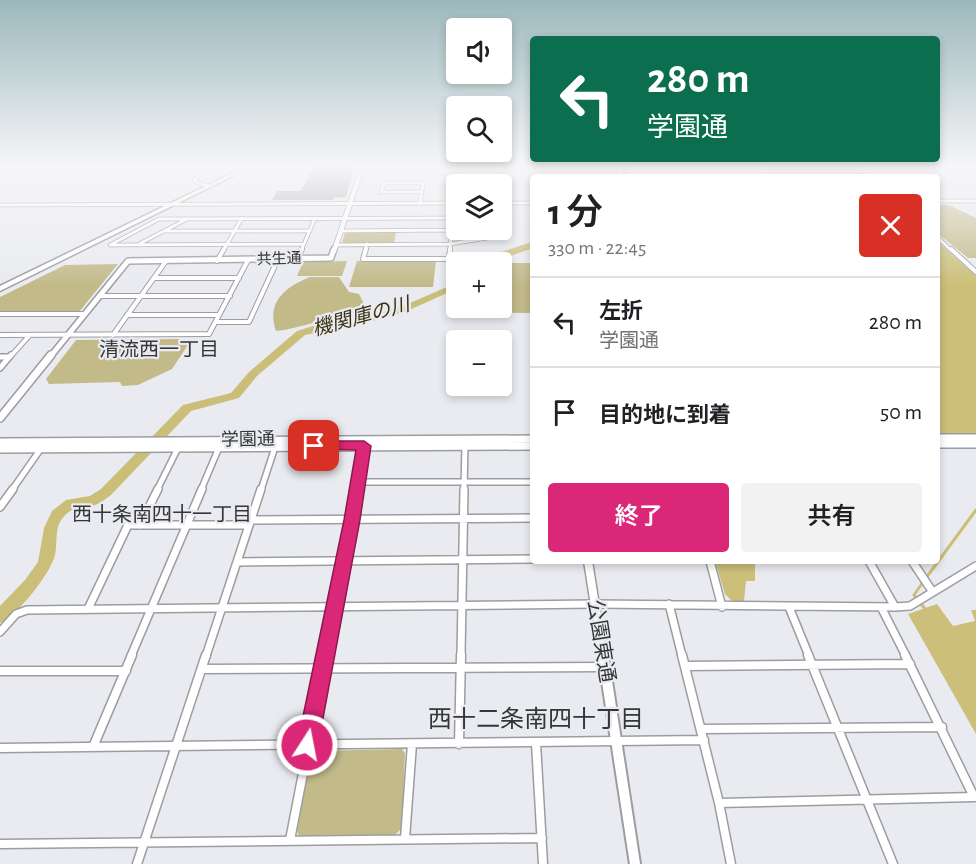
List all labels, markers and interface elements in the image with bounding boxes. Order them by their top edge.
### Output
map controls [446,18,512,396]
button: sound [446,18,512,84]
text: 280 m [647,58,750,100]
icon: left [548,60,626,138]
button: search [446,96,512,162]
text: 学園通 [647,114,728,141]
button: layers [446,174,512,240]
button: close [859,194,922,257]
text: 1 分 [548,195,602,231]
text: 330 m · 22:45 [548,238,646,258]
street label: 共生通 [256,250,302,267]
button: + [446,252,512,318]
water label: 機関庫の川 [310,293,414,340]
text: 左折 [599,300,643,322]
icon: left [548,306,581,339]
text: 280 m [869,311,922,333]
button: − [446,330,512,396]
text: 学園通 [599,331,659,351]
district label: 清流西一丁目 [99,339,219,360]
icon: arrive [548,396,581,429]
text: 50 m [880,401,922,423]
text: 目的地に到着 [599,404,731,426]
pin [288,420,339,471]
street label: 学園通 [221,429,275,449]
icon: arrive [297,429,330,462]
button: 終了 [548,483,729,552]
button: 共有 [741,483,922,552]
district label: 西十条南四十一丁目 [72,504,252,525]
street label: 公園東通 [584,598,619,684]
district label: 西十二条南四十丁目 [428,706,644,732]
position arrow [275,713,339,777]

